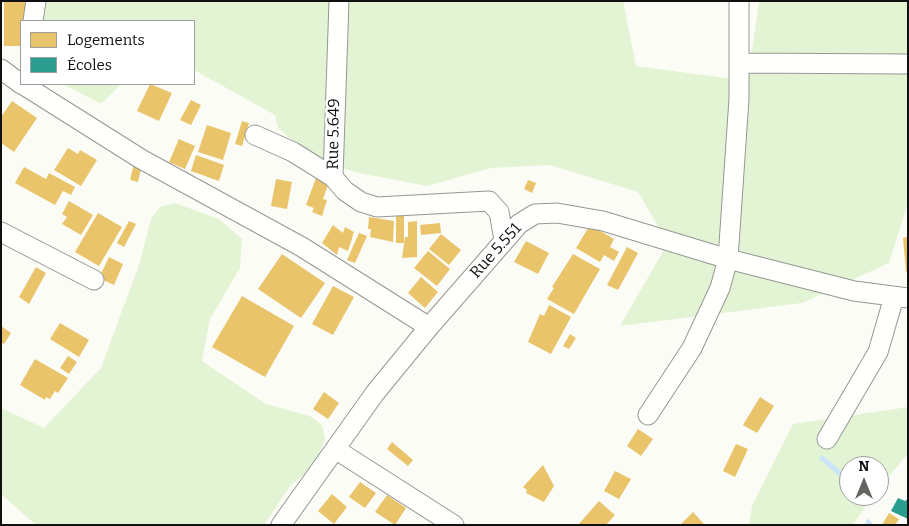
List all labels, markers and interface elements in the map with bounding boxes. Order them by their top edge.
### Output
legend [20,20,195,85]
text: Logements [67,31,145,49]
text: Écoles [67,56,112,74]
street label: Rue 5.649 [324,98,344,170]
street label: Rue 5.551 [466,220,526,282]
north arrow [839,456,889,506]
text: N [859,458,869,475]

